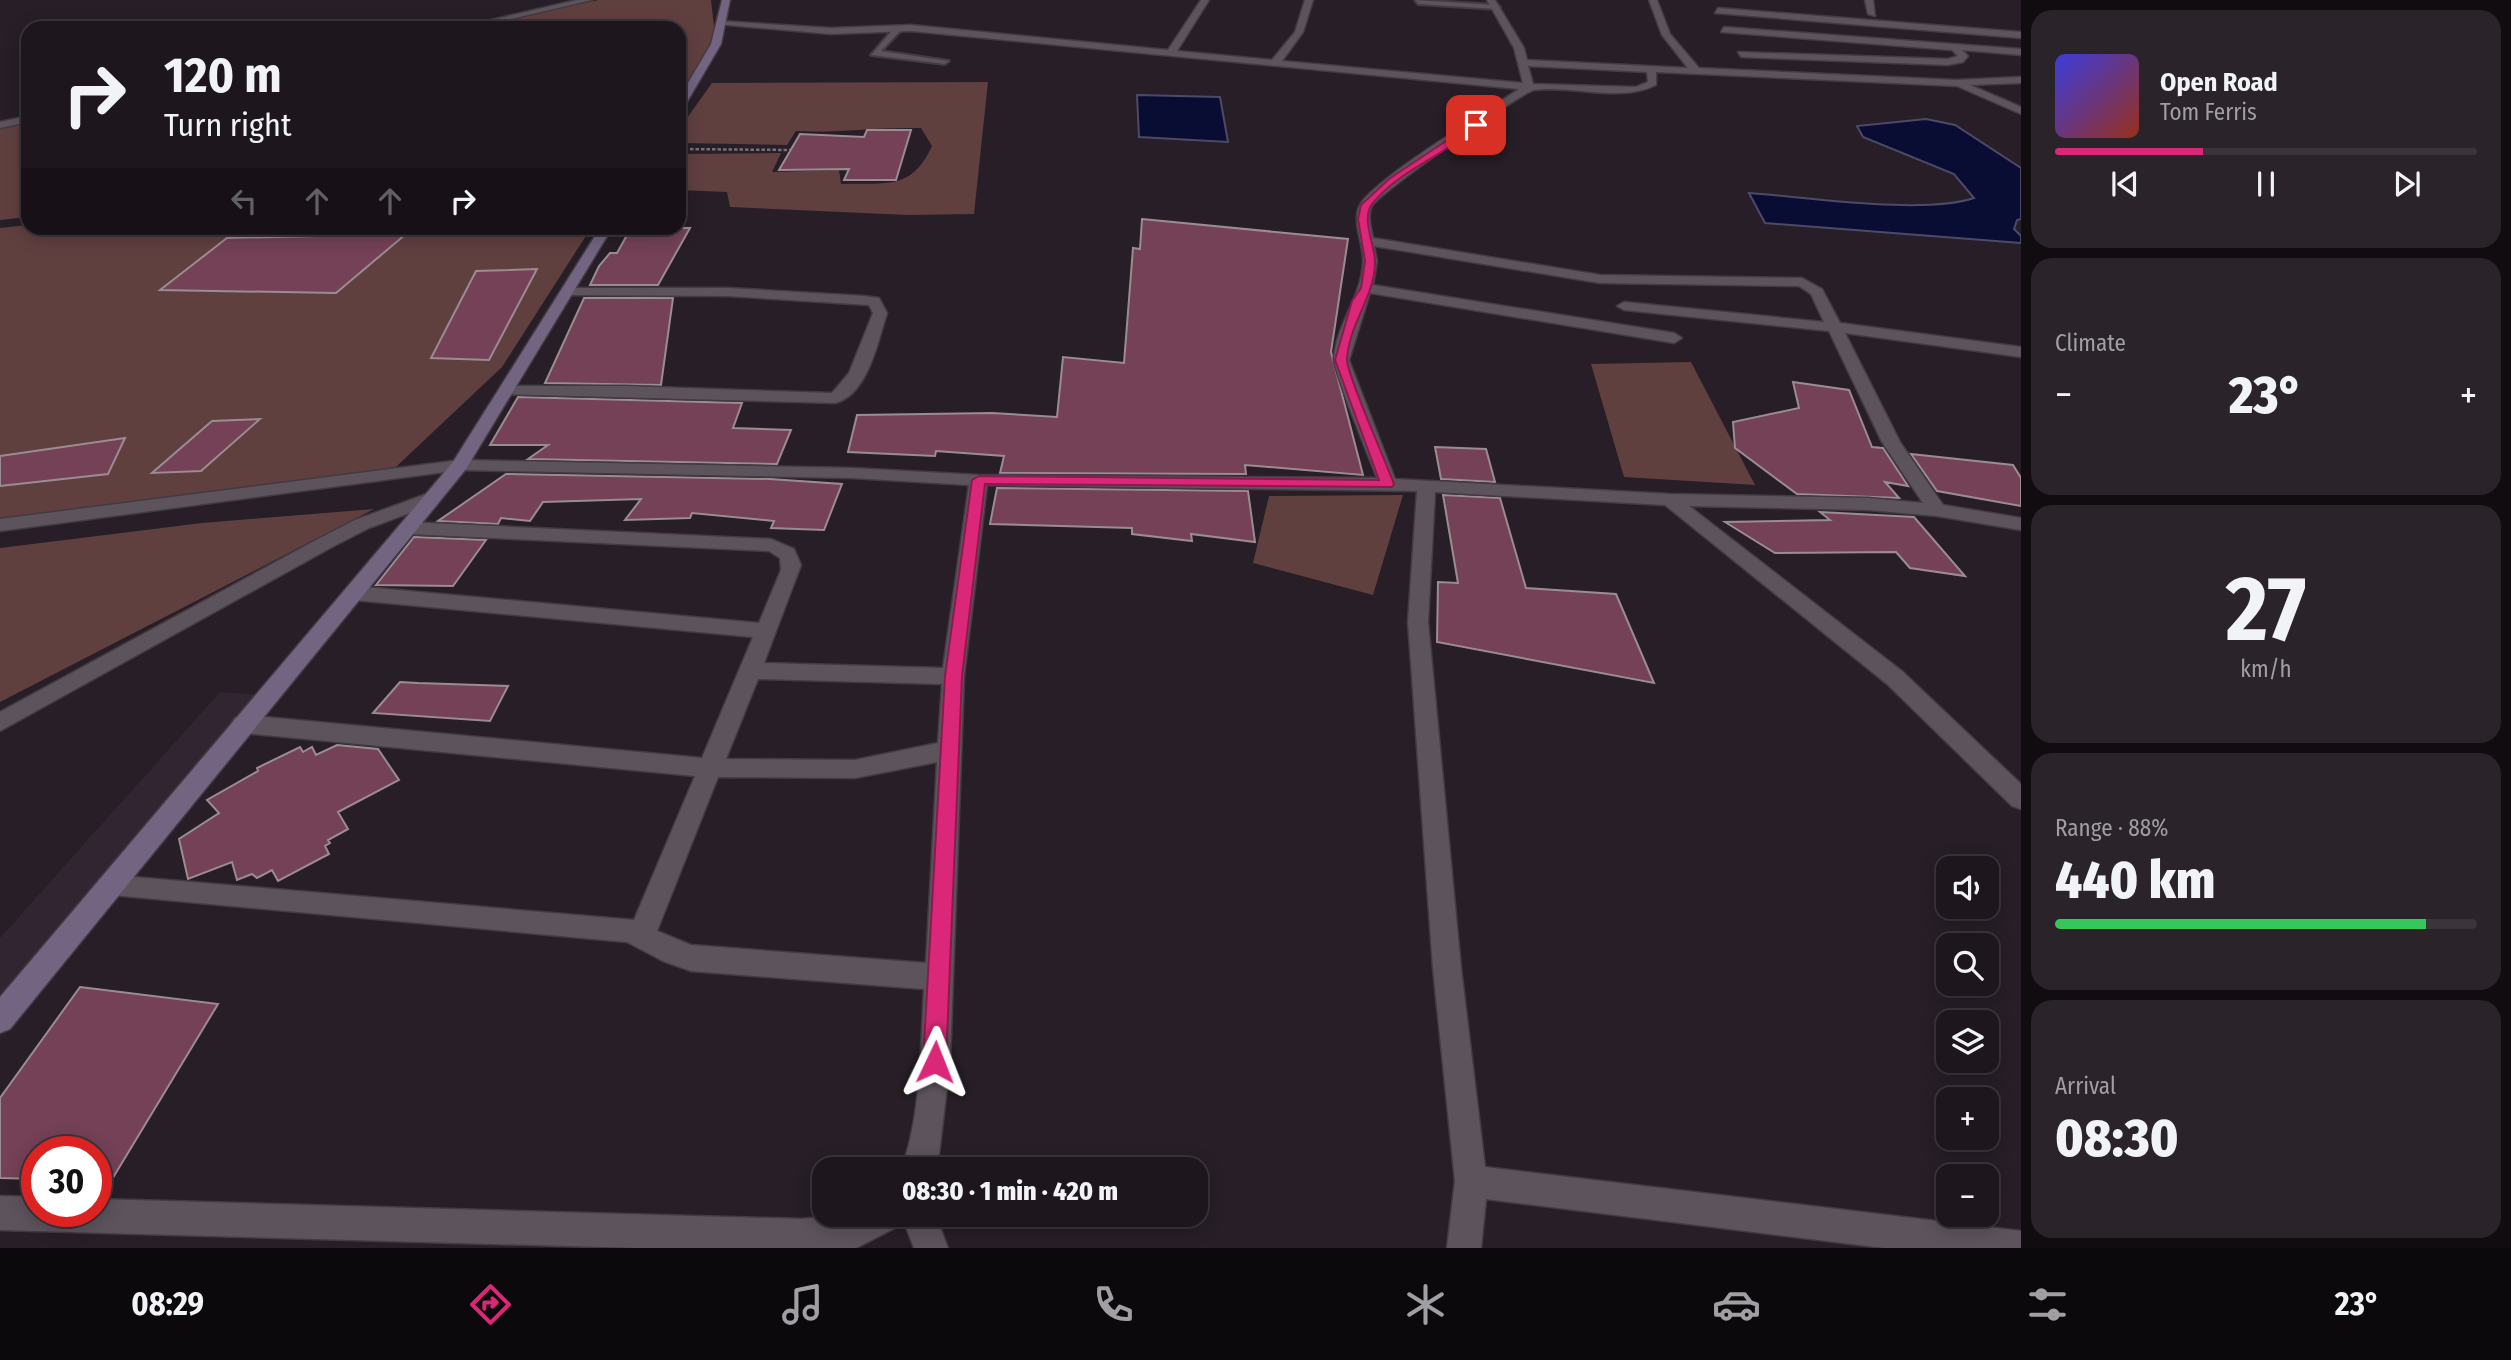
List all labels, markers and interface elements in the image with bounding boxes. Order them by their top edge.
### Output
text: 120 m [164,46,282,105]
icon: right [49,49,140,140]
text: Open Road [2160,67,2278,98]
pin [1446,95,1506,155]
text: Tom Ferris [2160,98,2257,126]
text: Turn right [164,106,291,144]
icon: arrive [1457,106,1495,144]
icon: previous [2106,165,2144,203]
icon: pause [2247,165,2285,203]
icon: next [2388,165,2426,203]
icon: left [225,182,263,220]
icon: ahead [298,182,336,220]
icon: ahead [371,182,409,220]
icon: right [444,182,482,220]
text: Climate [2055,329,2126,357]
text: 23° [2229,364,2303,427]
text: − [2055,372,2072,418]
text: + [2460,372,2477,418]
text: 27 [2226,555,2306,664]
text: km/h [2240,655,2292,683]
text: Range · 88% [2055,814,2168,842]
text: 440 km [2055,849,2215,912]
map controls [1936,856,1999,1227]
button: sound [1936,856,1999,919]
button: search [1936,933,1999,996]
button: layers [1936,1010,1999,1073]
position arrow [898,1025,972,1099]
text: Arrival [2055,1072,2116,1100]
button: + [1936,1087,1999,1150]
text: 08:30 [2055,1107,2178,1170]
speed limit sign: 30 [21,1136,112,1227]
button: − [1936,1164,1999,1227]
text: 08:30 · 1 min · 420 m [902,1176,1118,1207]
icon: directions [466,1280,515,1329]
icon: music [778,1280,827,1329]
icon: phone [1089,1280,1138,1329]
icon: climate [1401,1280,1450,1329]
icon: car [1712,1280,1761,1329]
icon: filters [2023,1280,2072,1329]
text: 08:29 [131,1285,204,1323]
text: 23° [2335,1285,2380,1323]

